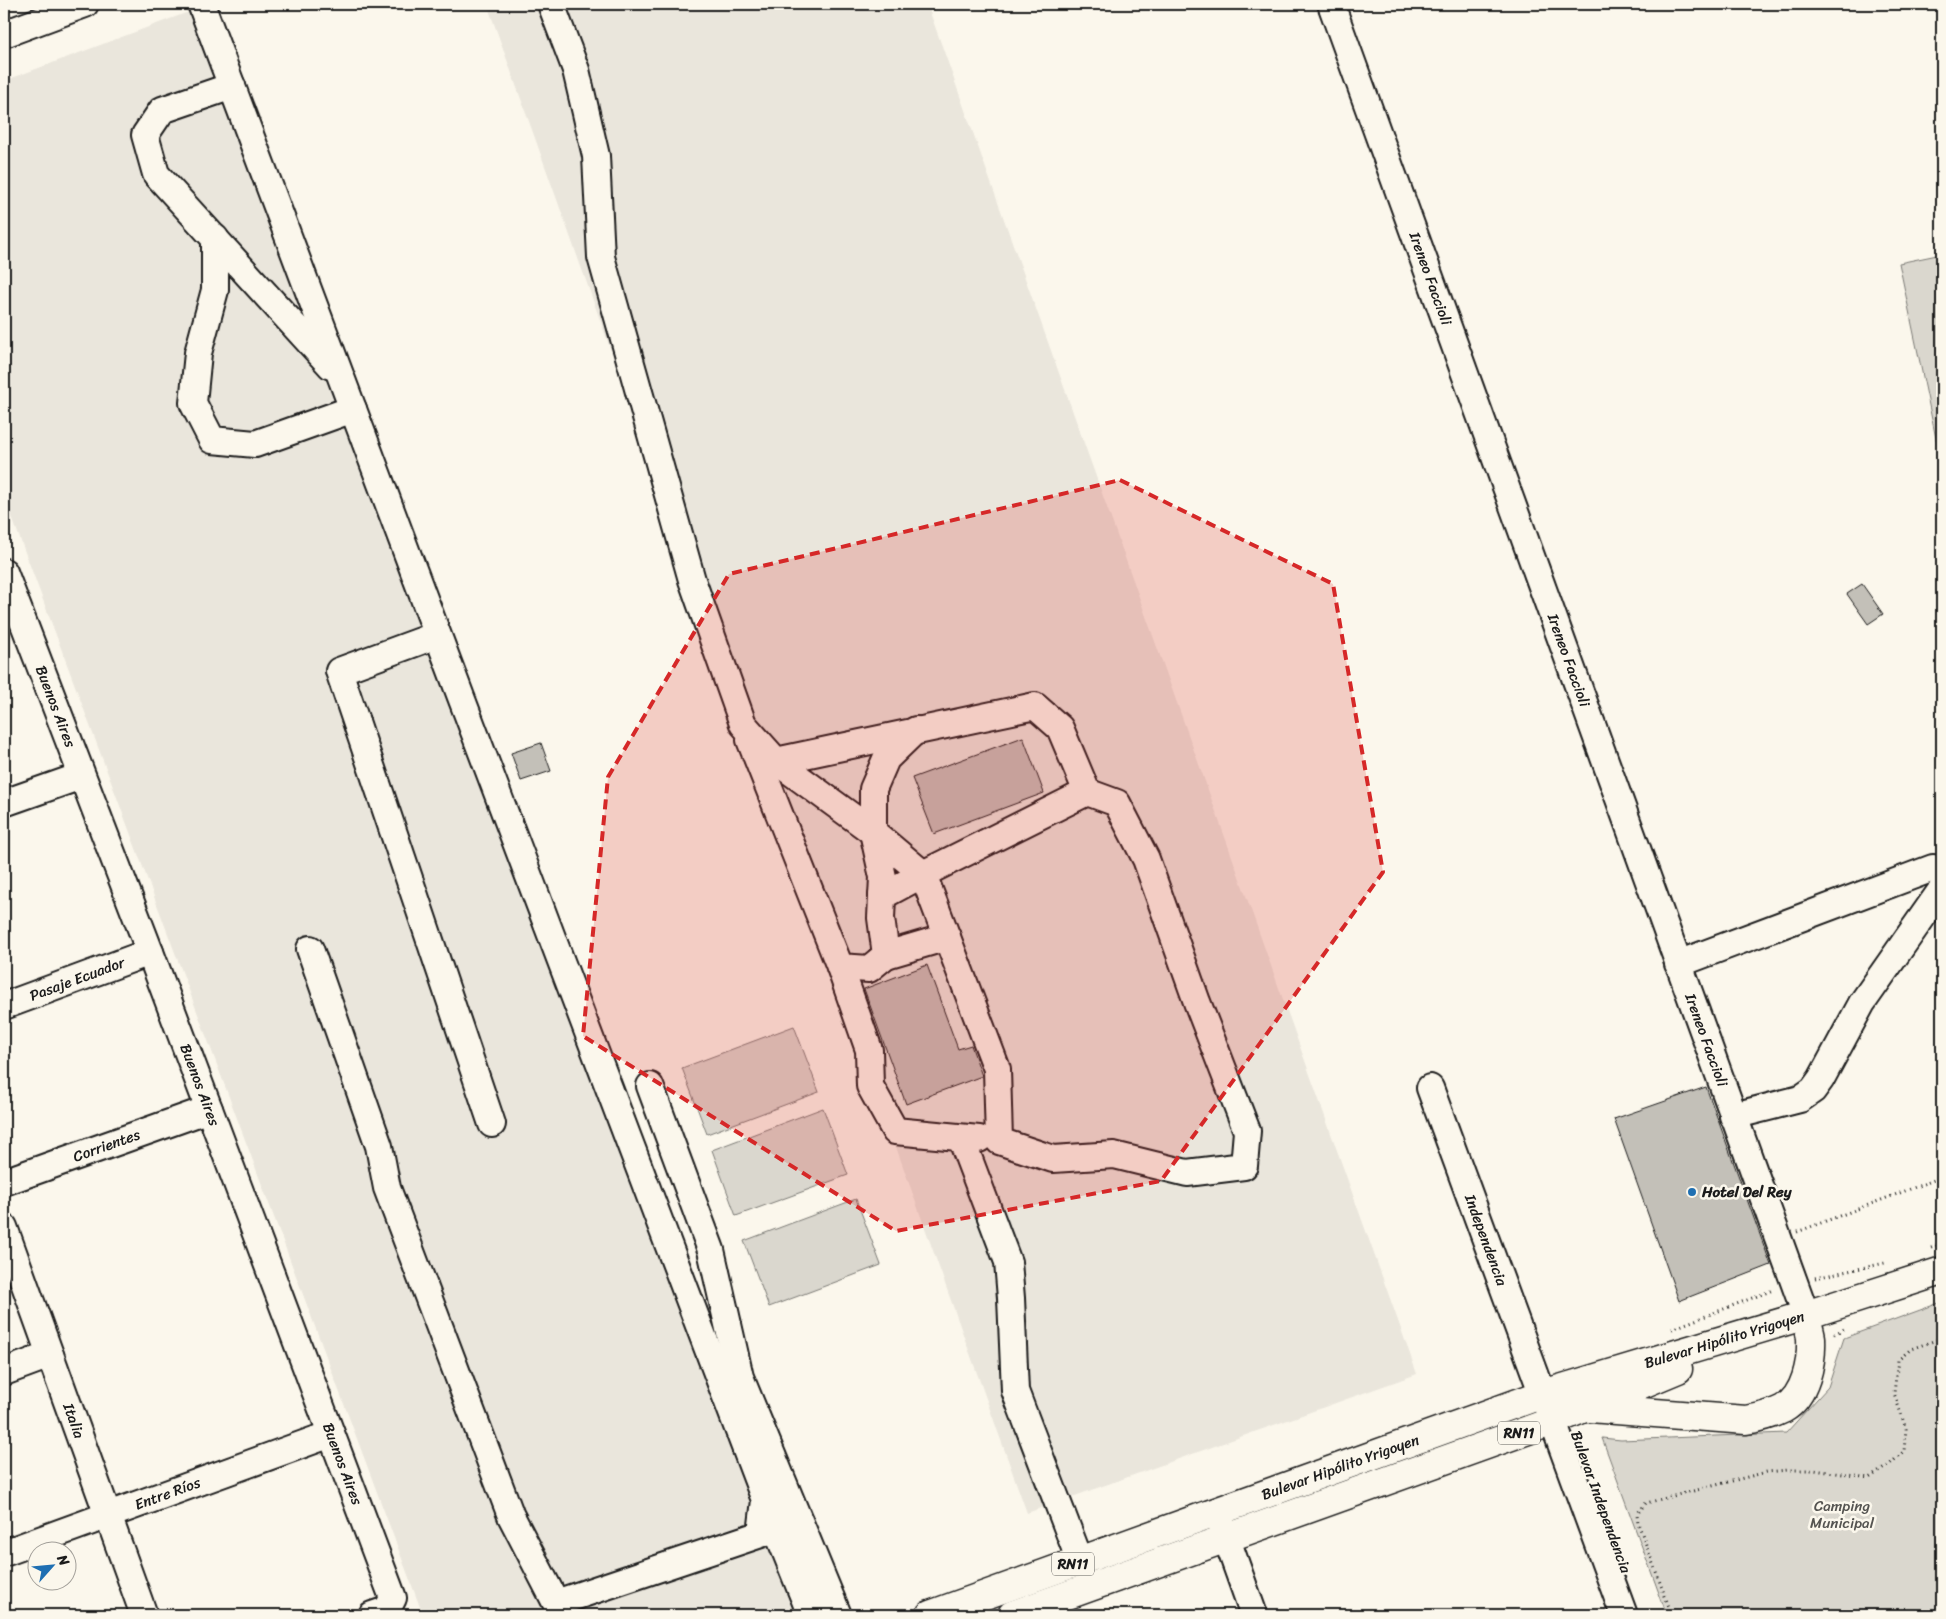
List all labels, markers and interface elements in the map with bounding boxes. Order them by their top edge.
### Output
street label: Ireneo Faccioli [1401,227,1460,330]
street label: Ireneo Faccioli [1540,609,1598,711]
street label: Buenos Aires [28,661,83,751]
street label: Pasaje Ecuador [26,949,129,1008]
street label: Ireneo Faccioli [1677,989,1736,1091]
street label: Buenos Aires [173,1040,227,1130]
street label: Corrientes [69,1121,144,1169]
place label: Hotel Del Rey [1701,1179,1793,1205]
marker: Hotel Del Rey [1686,1186,1698,1198]
street label: Independencia [1457,1190,1515,1290]
street label: Bulevar Hipólito Yrigoyen [1641,1303,1808,1376]
street label: Italia [55,1398,92,1443]
street label: Buenos Aires [315,1419,370,1509]
road number: RN11 [1498,1422,1540,1445]
street label: Bulevar Hipólito Yrigoyen [1258,1427,1423,1508]
street label: Bulevar Independencia [1563,1427,1639,1577]
street label: Entre Ríos [131,1470,204,1517]
park label: Camping Municipal [1810,1493,1875,1536]
north arrow [28,1542,78,1592]
text: N [49,1549,77,1571]
road number: RN11 [1052,1552,1094,1576]

